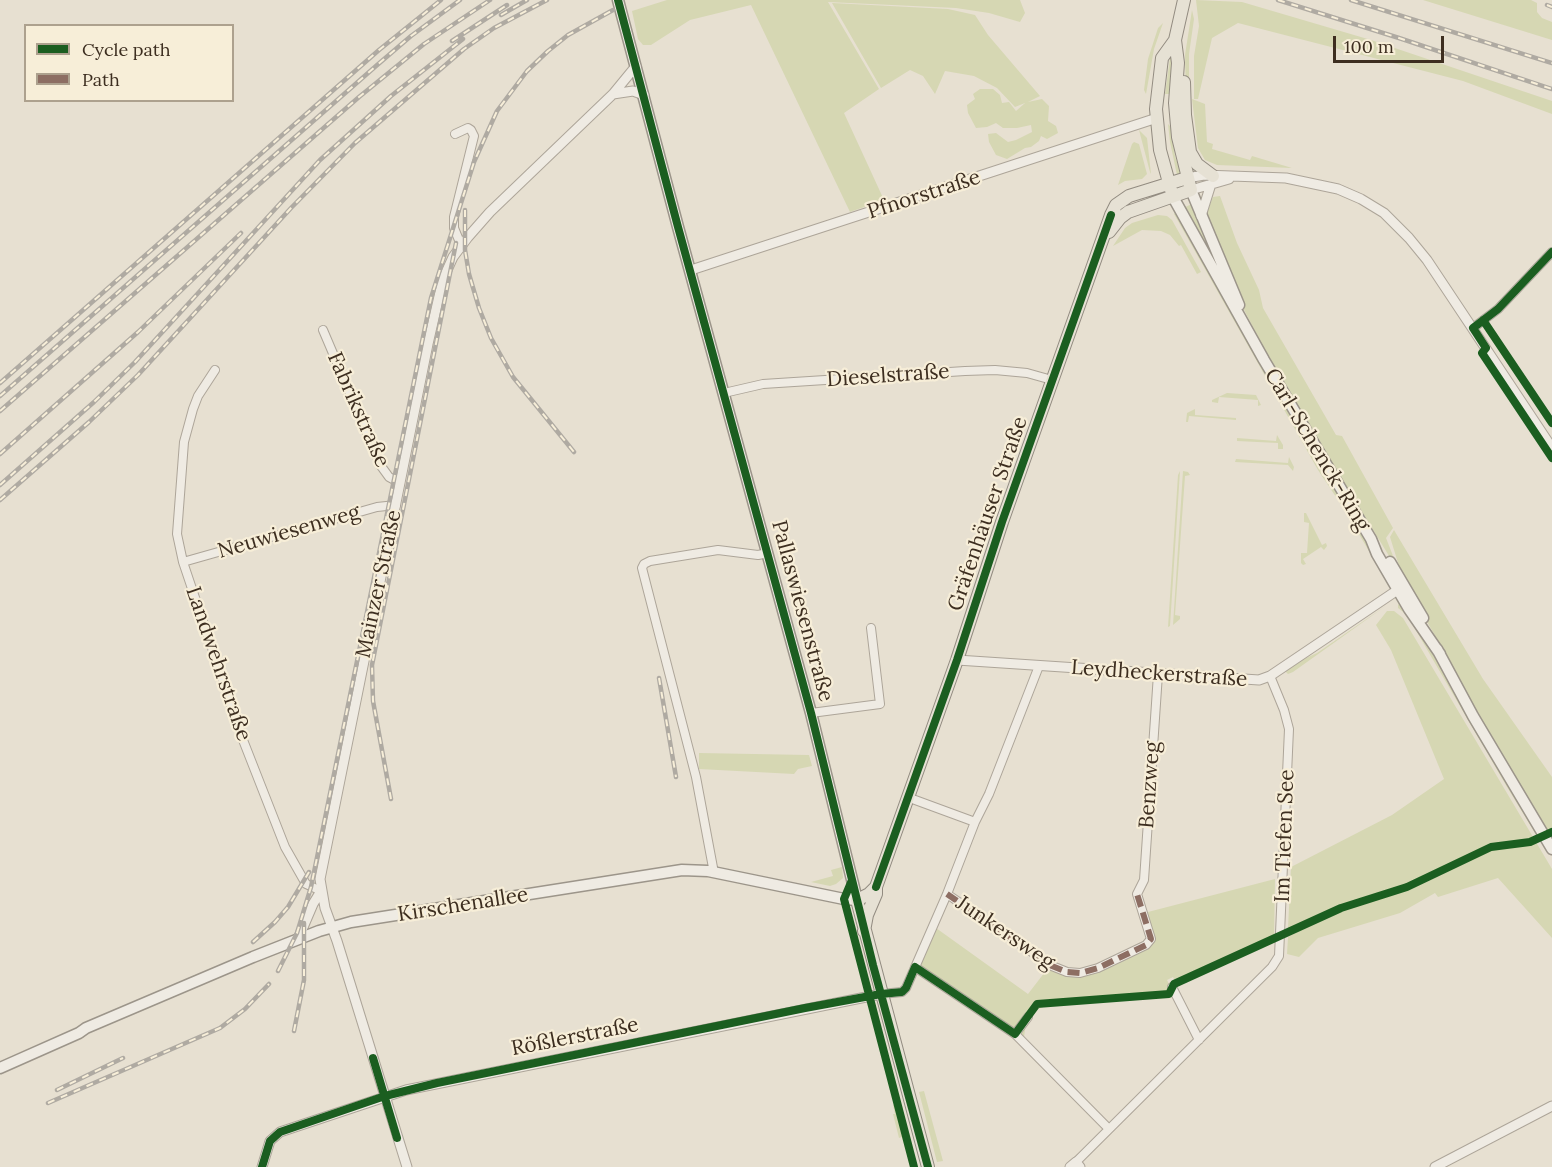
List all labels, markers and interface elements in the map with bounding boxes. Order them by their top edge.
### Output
legend [24,24,234,102]
scale bar [1336,24,1447,62]
text: 100 m [1344,35,1394,58]
text: Cycle path [82,38,171,61]
text: Path [82,68,120,91]
street label: Pfnorstraße [864,165,984,225]
street label: Fabrikstraße [321,349,395,471]
street label: Dieselstraße [826,359,950,393]
street label: Carl-Schenck-Ring [1258,364,1376,536]
street label: Gräfenhäuser Straße [943,414,1033,614]
street label: Neuwiesenweg [215,500,363,564]
street label: Mainzer Straße [351,508,407,660]
street label: Pallaswiesenstraße [766,518,838,704]
street label: Landwehrstraße [180,584,256,744]
street label: Leydheckerstraße [1070,655,1248,693]
street label: Benzweg [1134,740,1166,830]
street label: Im Tiefen See [1270,769,1300,903]
street label: Kirschenallee [396,882,530,928]
street label: Junkersweg [951,891,1059,975]
street label: Rößlerstraße [509,1012,641,1062]

